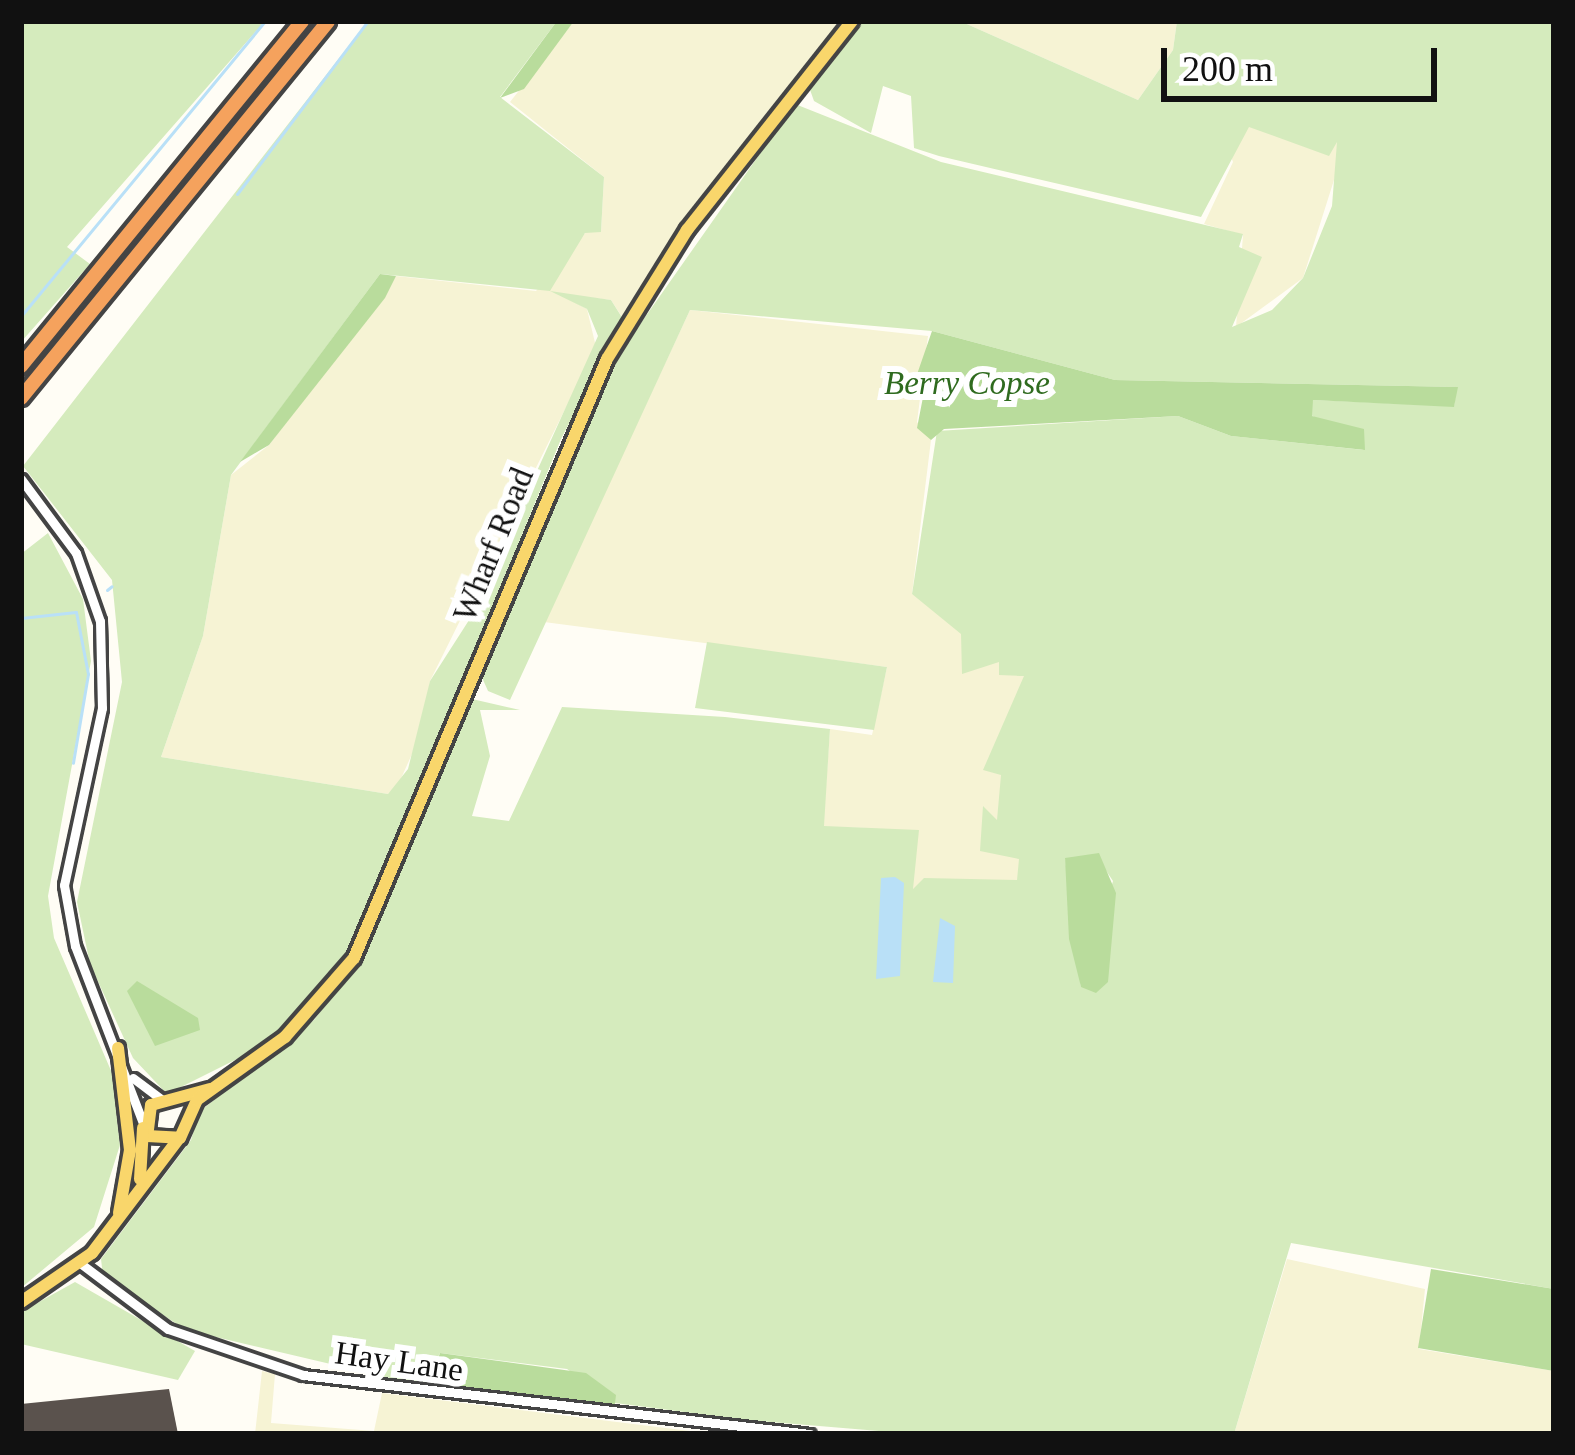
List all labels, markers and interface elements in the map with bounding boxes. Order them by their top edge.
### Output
scale bar [1167,24,1443,98]
text: 200 m [1182,49,1273,89]
park label: Berry Copse [884,364,1050,404]
street label: Wharf Road [445,462,543,628]
street label: Hay Lane [332,1333,466,1391]

